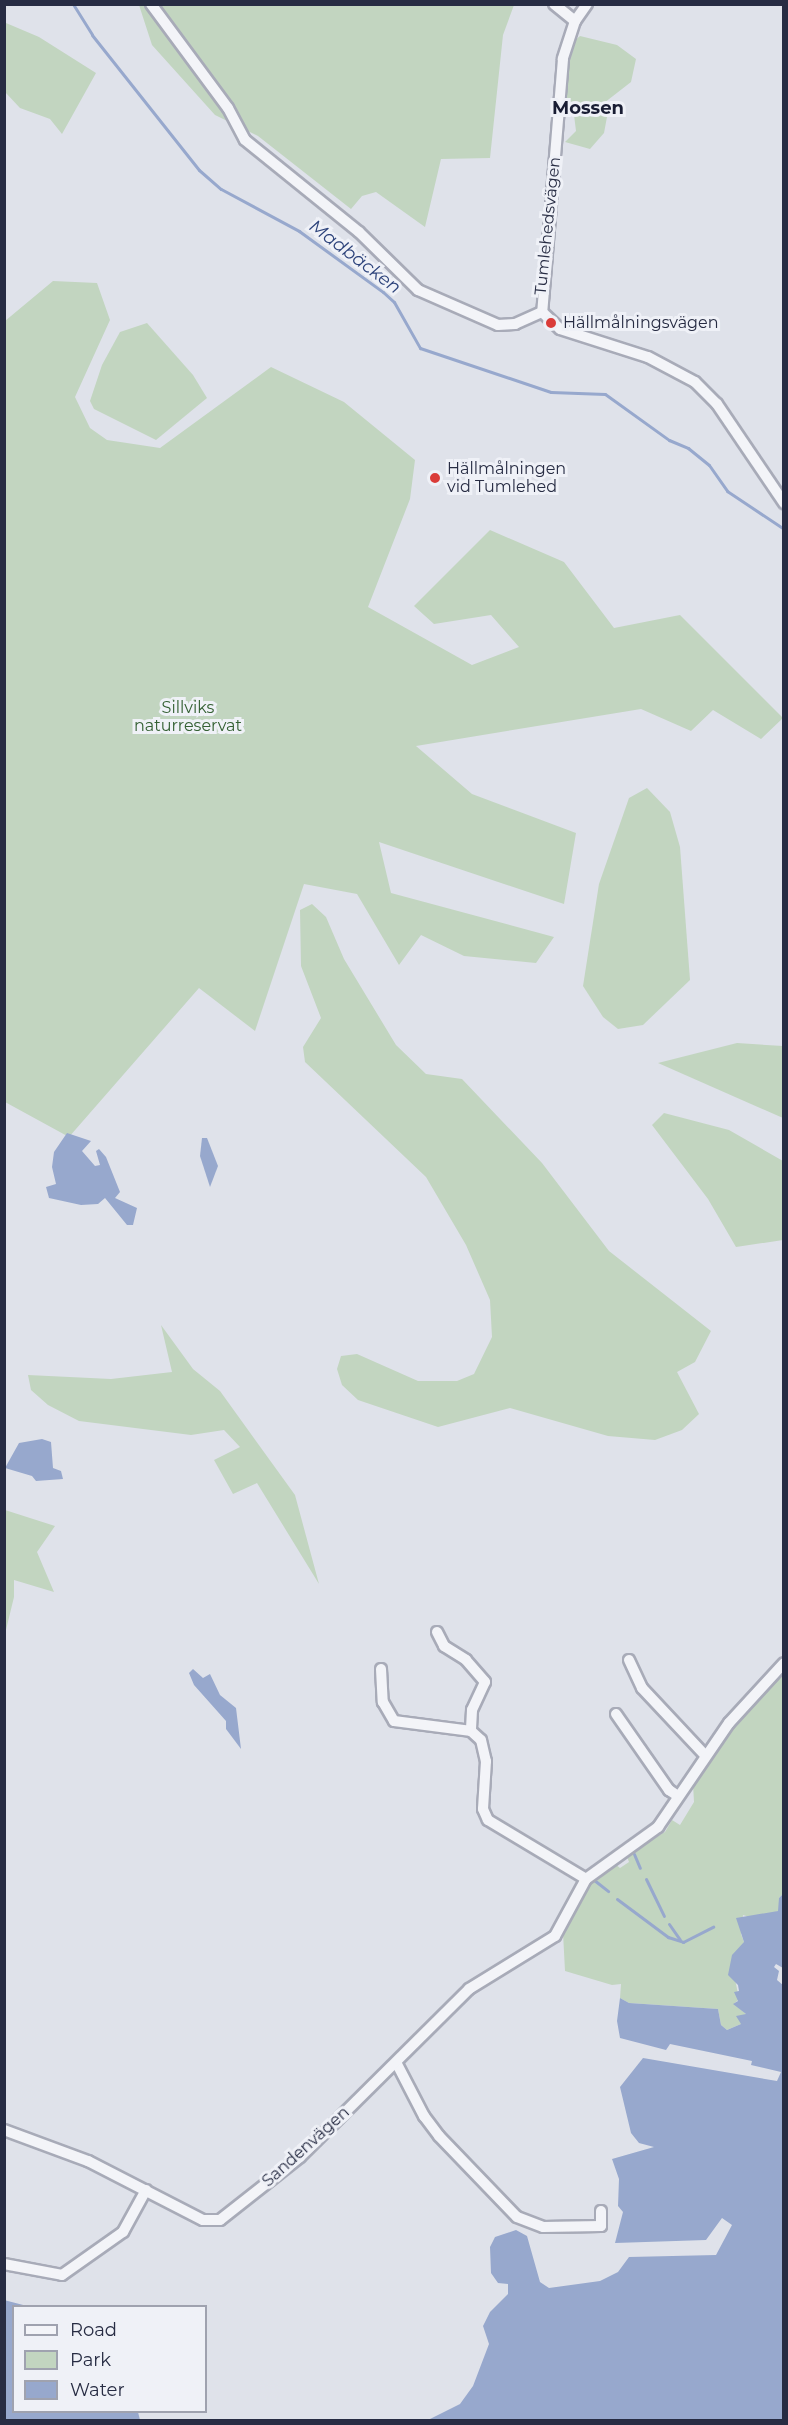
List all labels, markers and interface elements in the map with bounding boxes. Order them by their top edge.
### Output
district label: Mossen [552,97,624,119]
street label: Tumlehedsvägen [531,156,565,296]
water label: Madbäcken [305,215,405,299]
place label: Hällmålningsvägen [563,313,719,333]
marker: Hällmålningsvägen [544,316,558,330]
place label: Hällmålningen vid Tumlehed [447,459,566,497]
marker: Hällmålningen vid Tumlehed [428,471,442,485]
park label: Sillviks naturreservat [134,698,242,736]
street label: Sandenvägen [259,2103,353,2191]
legend [12,2305,207,2413]
text: Road [70,2319,117,2341]
text: Park [70,2349,111,2371]
text: Water [70,2379,125,2401]

